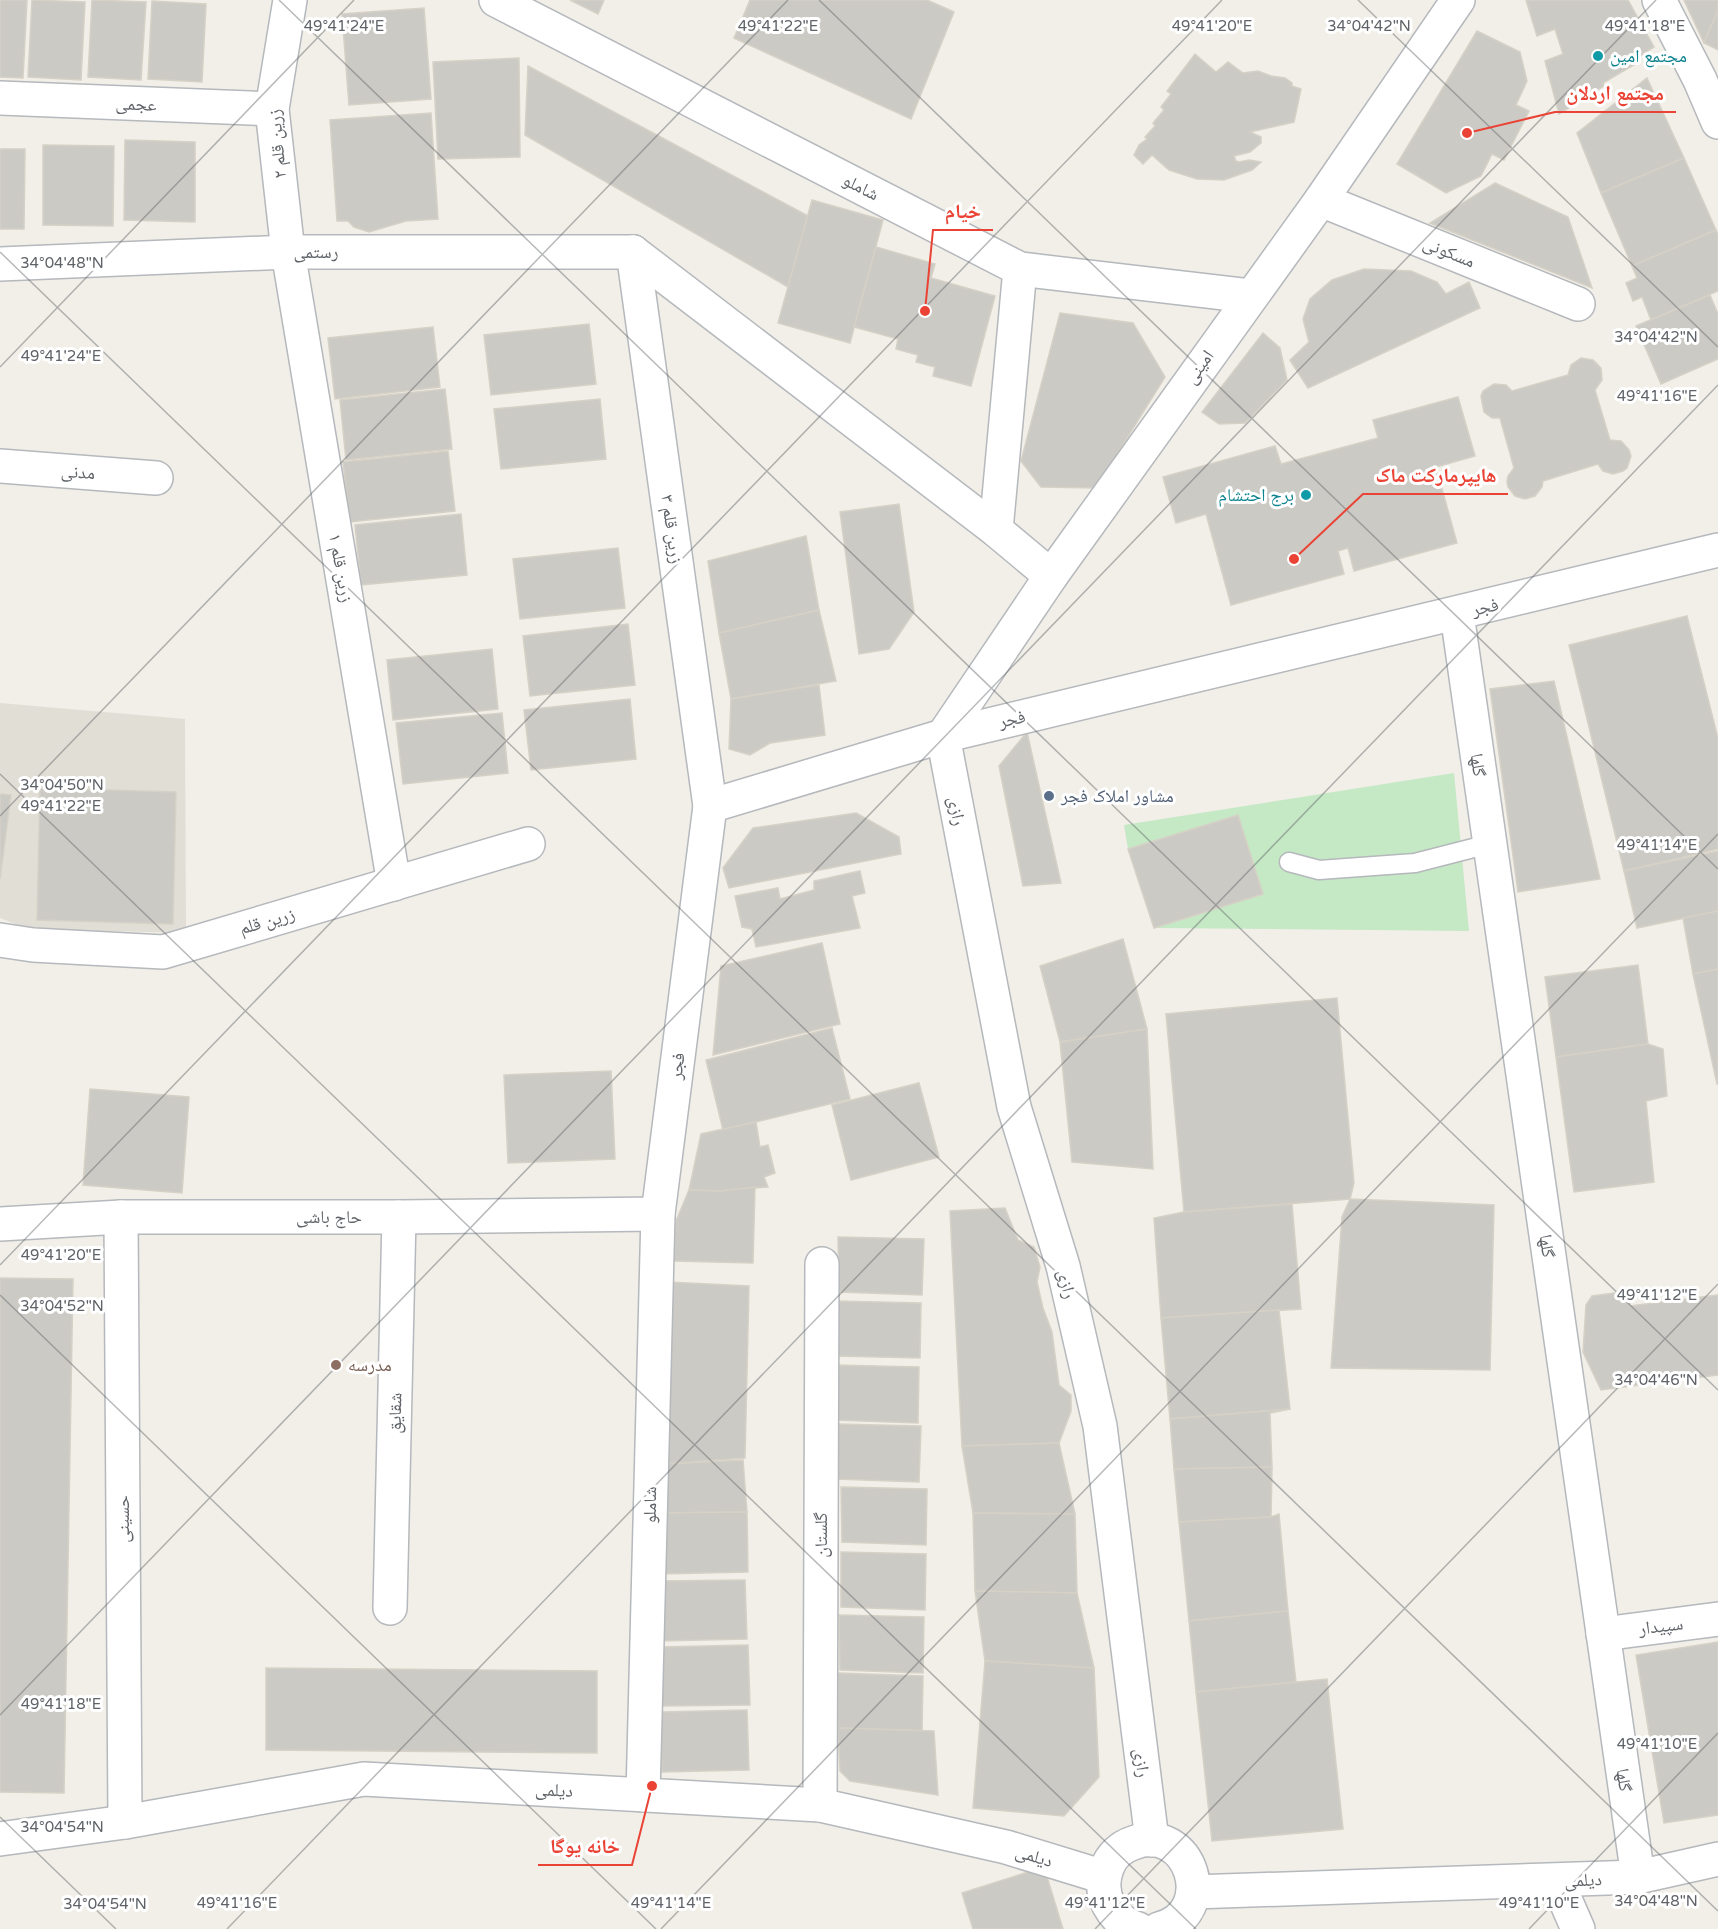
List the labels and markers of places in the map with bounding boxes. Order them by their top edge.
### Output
place label: مجتمع امین [1610,45,1687,68]
marker: مجتمع امین [1591,49,1605,63]
callout: مجتمع اردلان [1555,74,1676,112]
callout: خیام [933,192,993,230]
callout: هایپرمارکت ماک [1363,456,1508,494]
place label: برج احتشام [1218,484,1294,507]
marker: برج احتشام [1299,488,1313,502]
place label: مشاور املاک فجر [1060,785,1174,807]
marker: مشاور املاک فجر [1042,789,1056,803]
place label: مدرسه [348,1354,392,1376]
marker: مدرسه [329,1358,343,1372]
callout: خانه یوگا [538,1827,632,1865]

